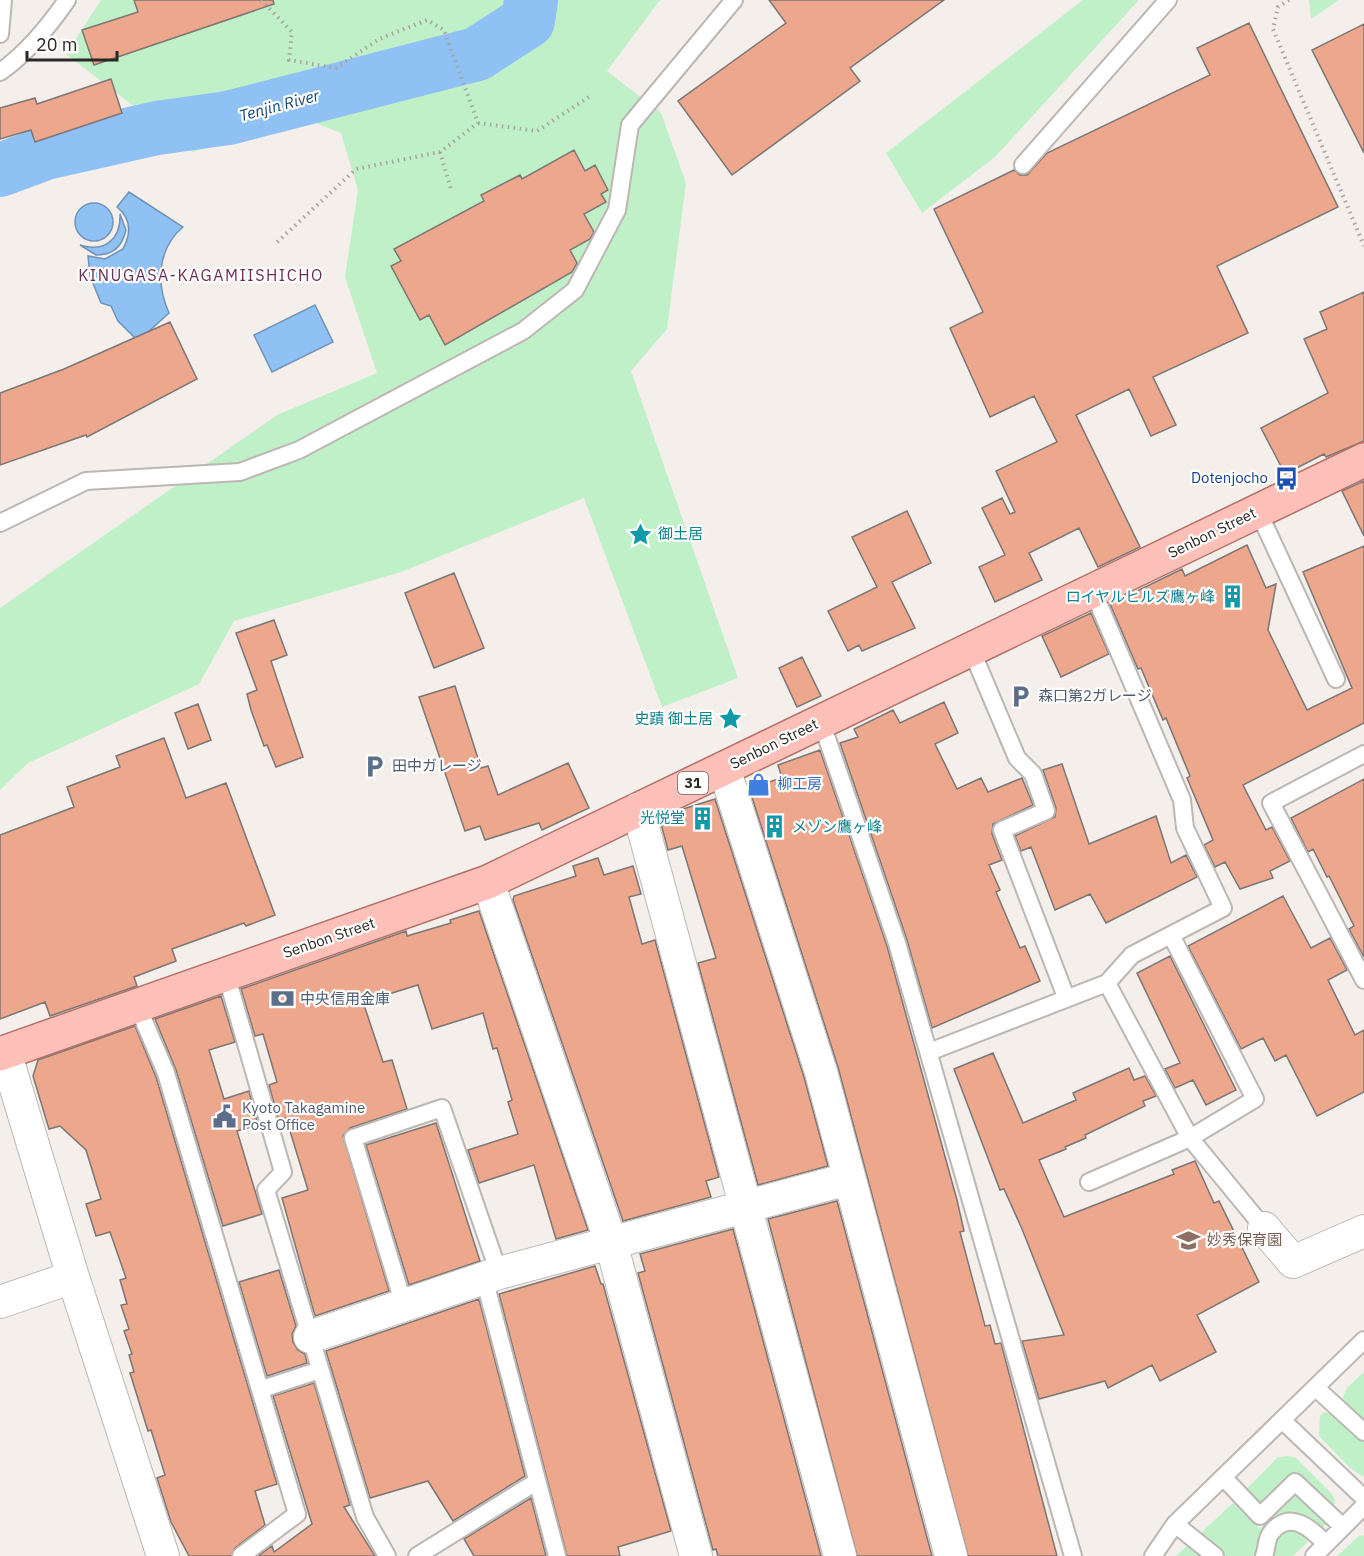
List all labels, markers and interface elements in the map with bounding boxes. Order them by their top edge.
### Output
scale bar [27,24,117,62]
text: 20 m [36,33,78,56]
water label: Tenjin River [237,84,322,125]
district label: KINUGASA-KAGAMIISHICHO [78,265,324,285]
bus stop icon: Dotenjocho [1273,465,1299,491]
place label: Dotenjocho [1191,468,1268,487]
street label: Senbon Street [1165,503,1259,562]
place icon: 御土居 [627,521,653,547]
place label: 御土居 [658,524,703,543]
building icon: ロイヤルヒルズ鷹ヶ峰 [1220,584,1246,610]
place label: ロイヤルヒルズ鷹ヶ峰 [1065,587,1215,606]
parking icon: 森口第2ガレージ [1007,683,1033,709]
place label: 森口第2ガレージ [1038,686,1152,705]
place icon: 史蹟 御土居 [718,706,744,732]
place label: 史蹟 御土居 [634,709,713,728]
street label: Senbon Street [727,714,821,773]
parking icon: 田中ガレージ [361,753,387,779]
place label: 田中ガレージ [392,756,482,775]
shop icon: 柳工房 [746,771,772,797]
road number: 31 [678,772,708,794]
place label: 柳工房 [777,774,822,793]
building icon: 光悦堂 [690,805,716,831]
place label: 光悦堂 [640,808,685,827]
building icon: メゾン鷹ヶ峰 [761,814,787,840]
place label: メゾン鷹ヶ峰 [792,817,882,836]
street label: Senbon Street [280,913,377,962]
bank icon: 中央信用金庫 [269,986,295,1012]
place label: 中央信用金庫 [300,989,390,1008]
place label: Kyoto Takagamine Post Office [242,1098,365,1134]
public building icon: Kyoto Takagamine Post Office [211,1104,237,1130]
school or university icon: 妙秀保育園 [1176,1227,1202,1253]
place label: 妙秀保育園 [1207,1230,1282,1249]

